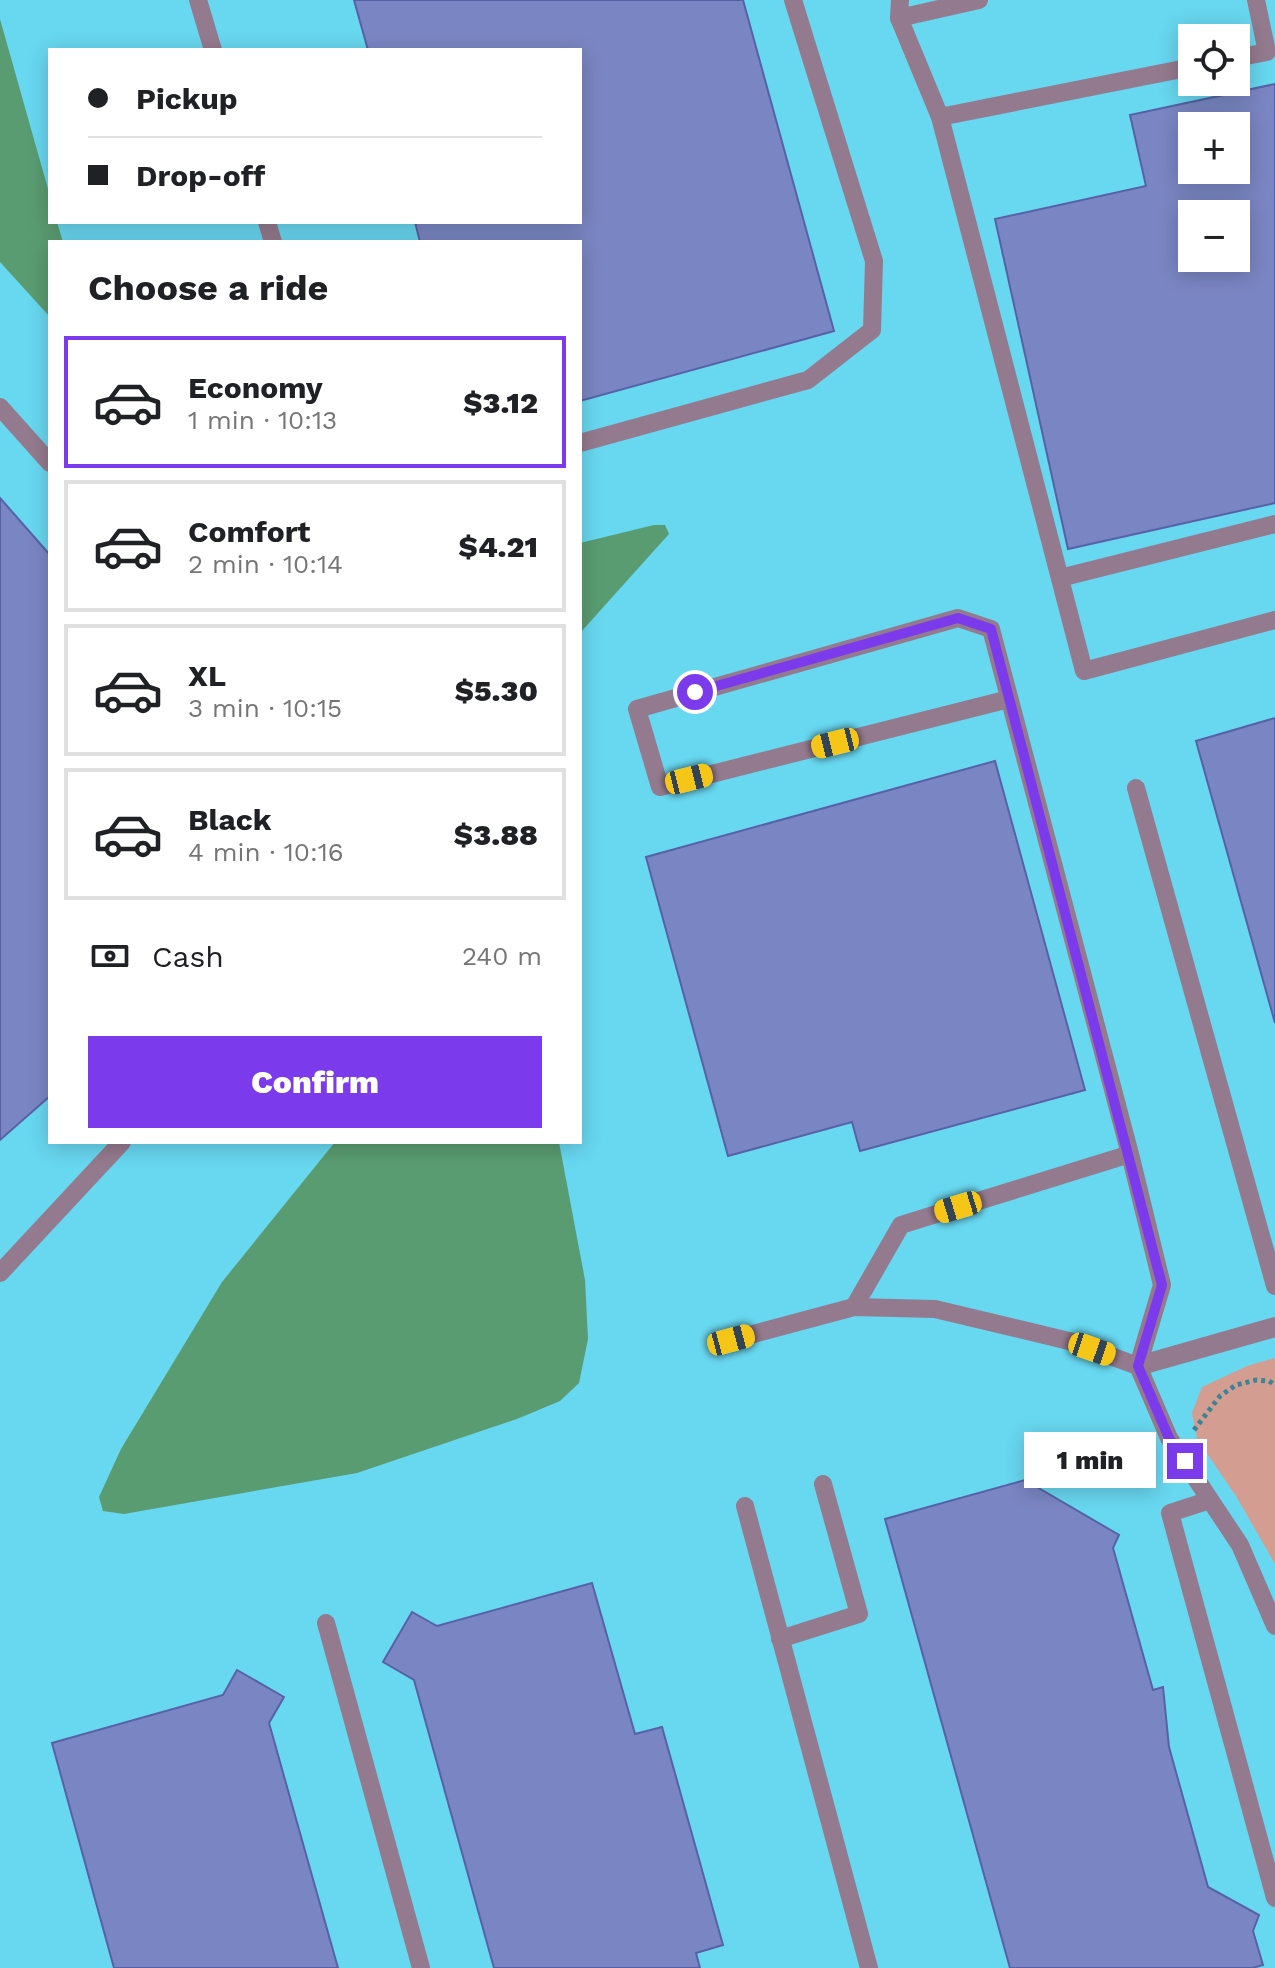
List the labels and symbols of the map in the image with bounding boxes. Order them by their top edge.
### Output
route start [677,674,713,710]
car [809,726,861,760]
car [663,762,715,796]
car [932,1189,984,1225]
car [705,1322,757,1358]
car [1065,1330,1119,1368]
callout: 1 min [1025,1433,1157,1489]
route end [1167,1443,1203,1479]

